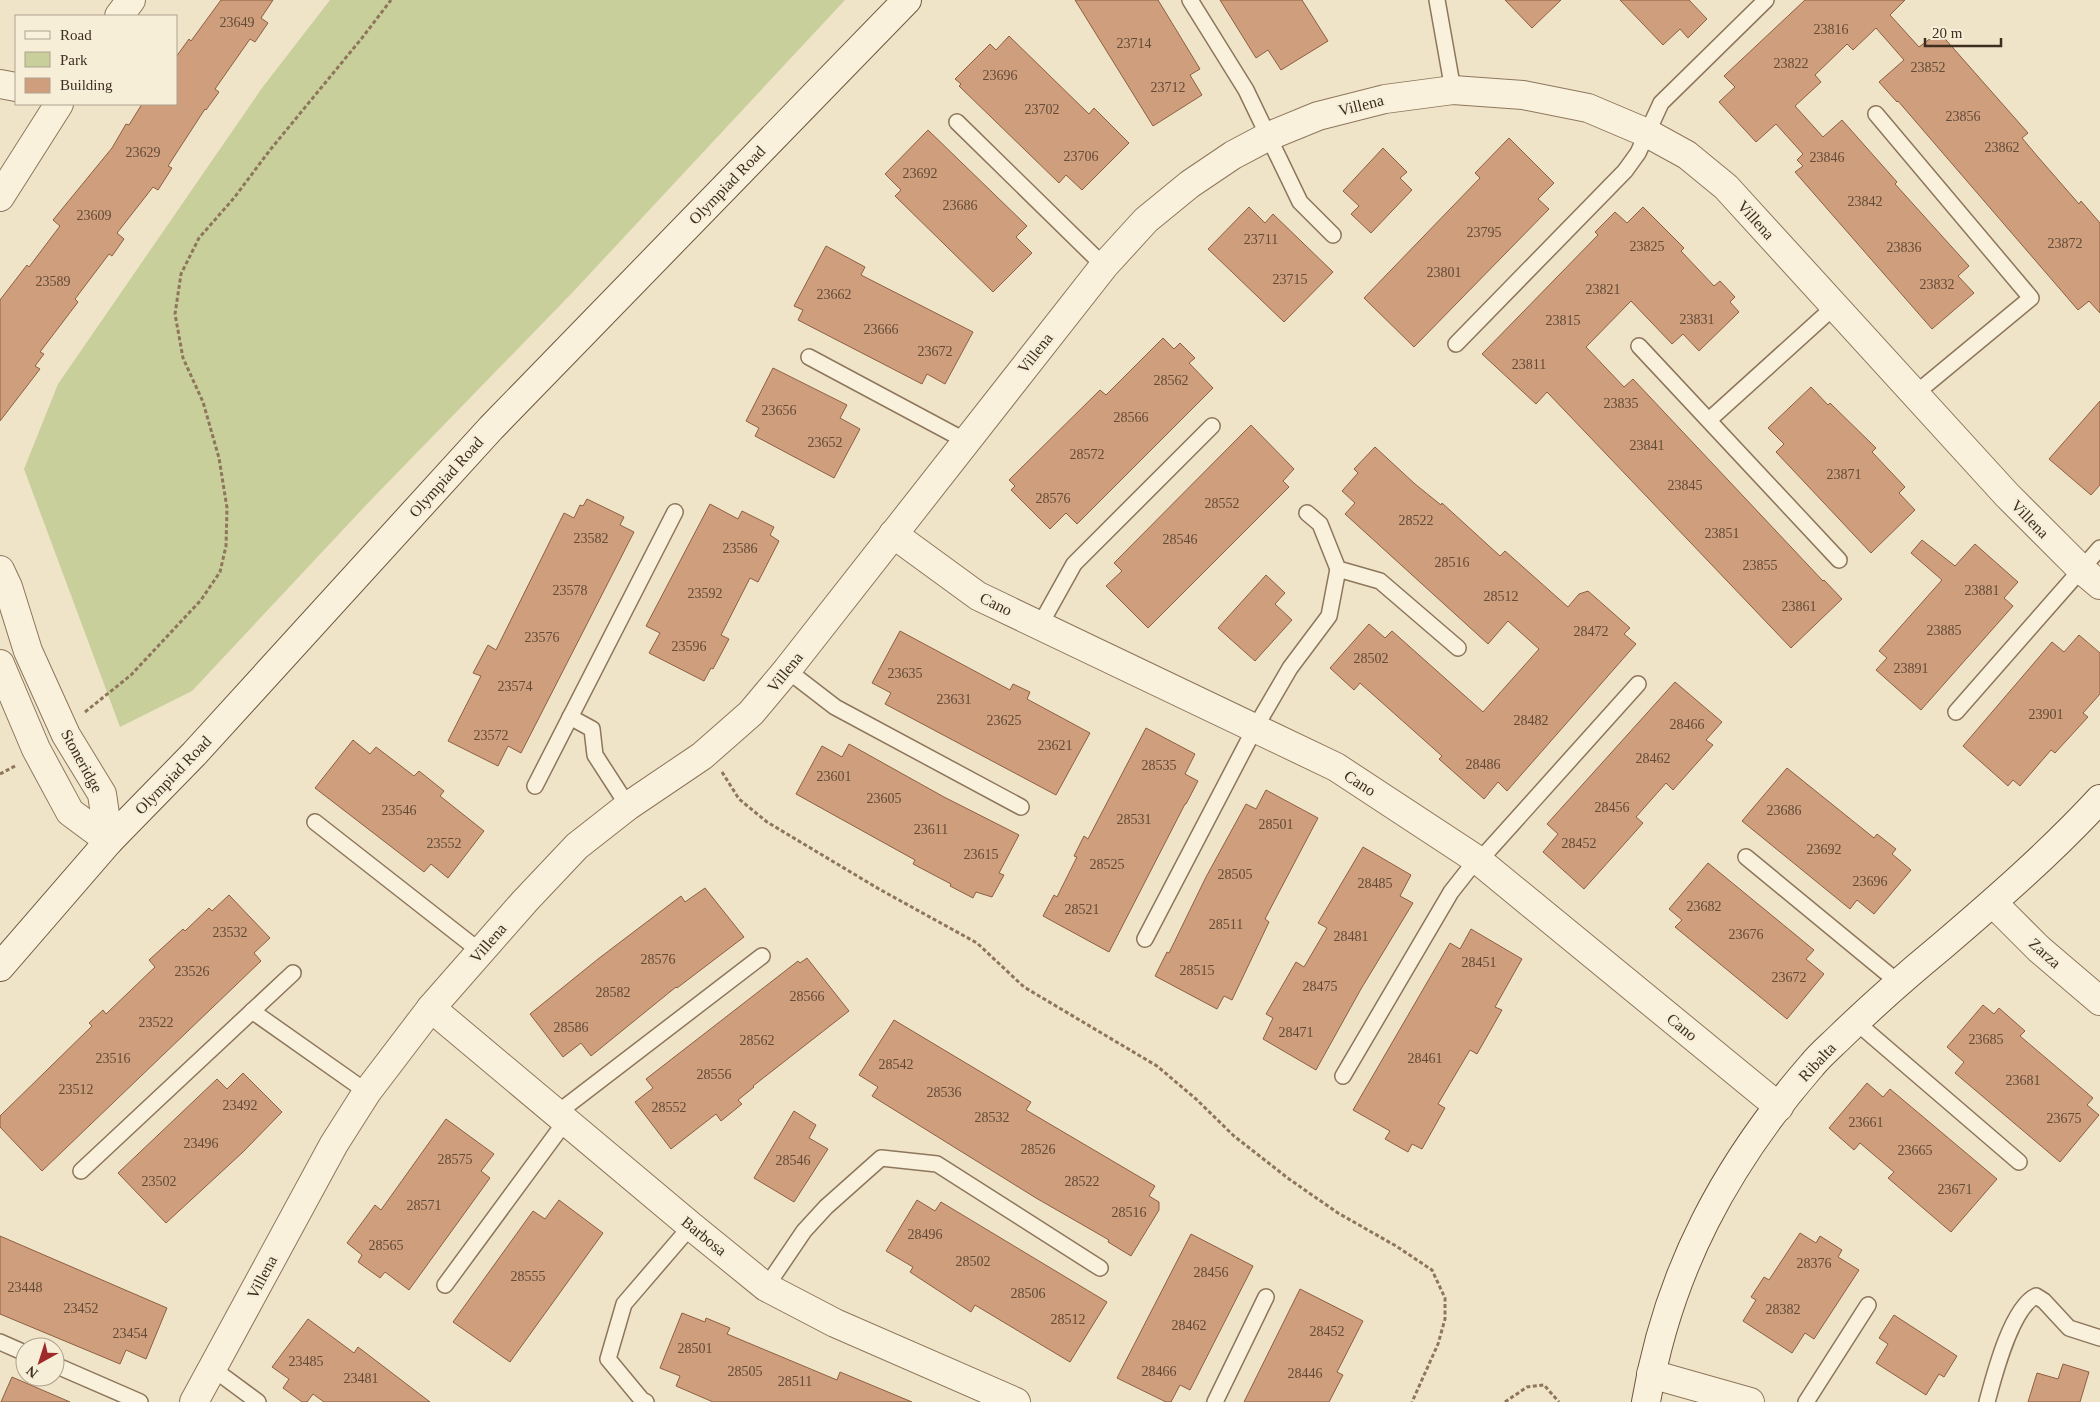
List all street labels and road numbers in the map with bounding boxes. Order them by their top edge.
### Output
street label: Villena [1337,91,1385,119]
street label: Olympiad Road [686,142,769,228]
street label: Villena [1734,197,1778,243]
street label: Villena [1014,330,1056,376]
street label: Olympiad Road [406,433,487,521]
street label: Villena [2008,497,2052,541]
street label: Cano [977,589,1015,619]
street label: Villena [764,649,806,695]
street label: Stoneridge [57,727,106,796]
street label: Olympiad Road [132,732,215,818]
street label: Cano [1341,767,1379,799]
street label: Villena [466,920,510,966]
street label: Zarza [2026,935,2064,971]
street label: Cano [1664,1010,1700,1044]
street label: Ribalta [1795,1039,1839,1085]
street label: Barbosa [678,1213,730,1259]
street label: Villena [244,1253,280,1301]

